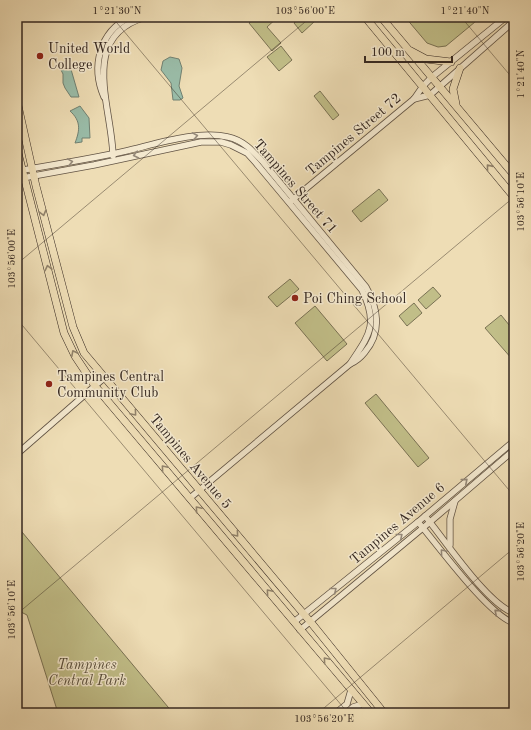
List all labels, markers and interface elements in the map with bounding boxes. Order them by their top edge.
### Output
text: 1°21'30"N [93,6,142,16]
text: 103°56'00"E [275,6,335,16]
text: 1°21'40"N [441,6,490,16]
scale bar [365,38,452,64]
place label: United World College [48,42,130,72]
text: 100 m [371,47,405,59]
text: 1°21'40"N [516,49,526,98]
marker: United World College [35,51,45,61]
street label: Tampines Street 72 [303,91,404,179]
one-way arrow [192,132,198,141]
street label: Tampines Street 71 [251,137,340,236]
one-way arrow [132,151,139,159]
one-way arrow [67,158,73,167]
one-way arrow [487,164,494,171]
text: 103°56'10"E [516,172,526,232]
one-way arrow [38,210,46,216]
text: 103°56'00"E [7,229,17,289]
one-way arrow [44,265,53,272]
place label: Poi Ching School [303,292,407,306]
marker: Poi Ching School [290,293,300,303]
one-way arrow [71,350,79,358]
place label: Tampines Central Community Club [57,370,164,400]
marker: Tampines Central Community Club [44,379,54,389]
one-way arrow [129,408,136,415]
street label: Tampines Avenue 5 [147,412,234,512]
one-way arrow [162,466,169,473]
one-way arrow [461,479,468,486]
street label: Tampines Avenue 6 [348,480,448,567]
one-way arrow [196,506,203,513]
text: 103°56'20"E [516,522,526,582]
one-way arrow [232,530,239,537]
one-way arrow [396,534,403,541]
one-way arrow [441,550,448,557]
text: 103°56'10"E [7,580,17,640]
one-way arrow [330,587,337,594]
one-way arrow [266,589,273,597]
one-way arrow [494,609,501,616]
one-way arrow [323,657,330,664]
park label: Tampines Central Park [48,658,126,688]
text: 103°56'20"E [294,714,354,724]

